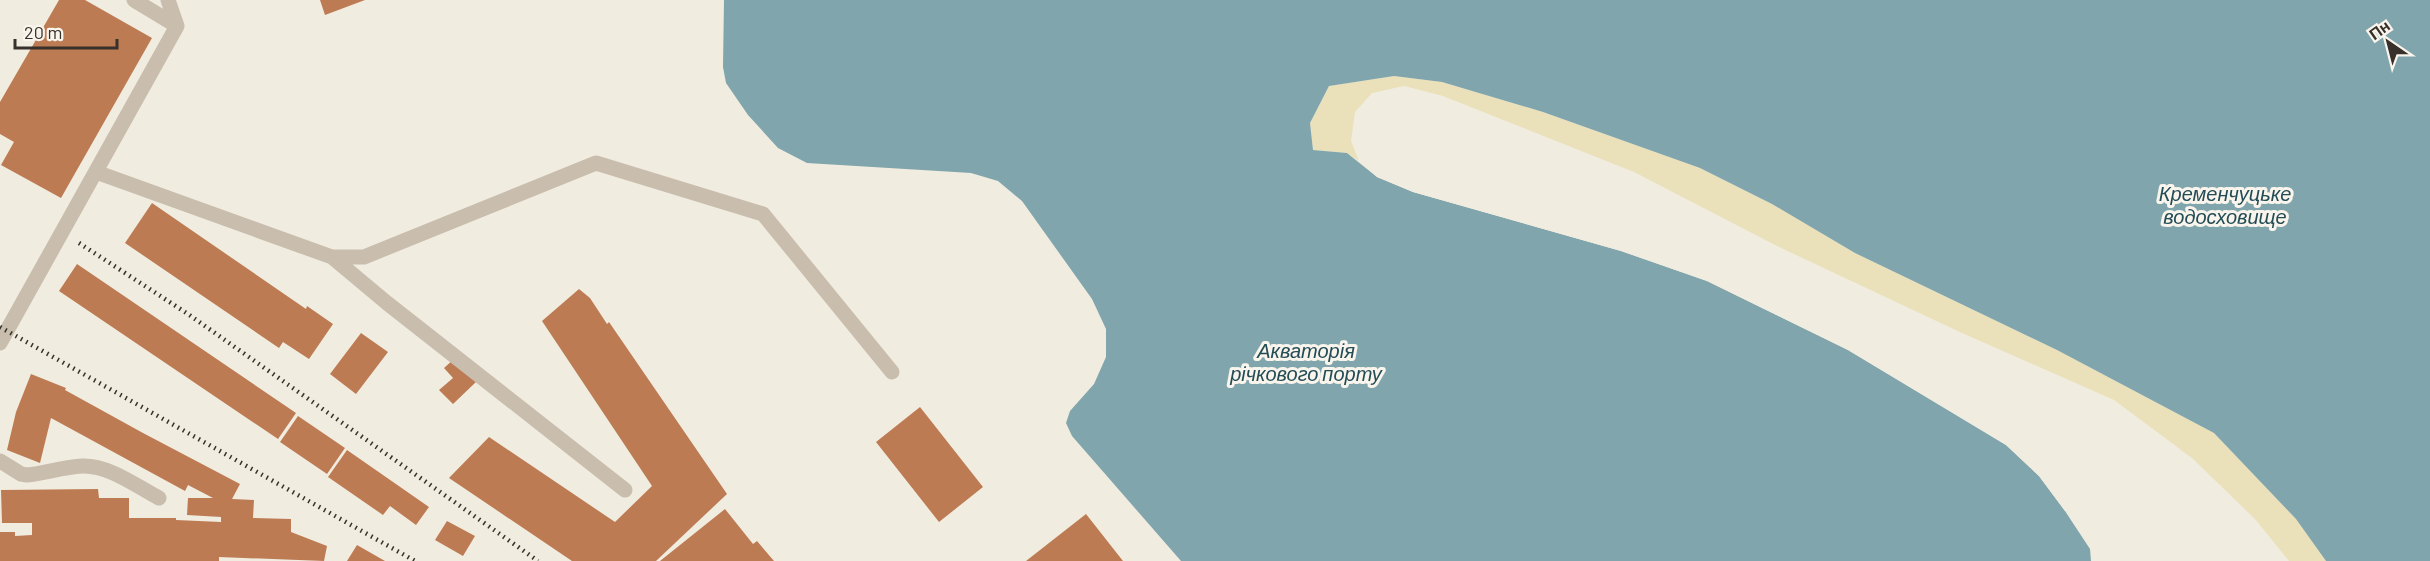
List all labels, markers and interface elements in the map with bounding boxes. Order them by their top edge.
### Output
scale bar [15,12,117,50]
north arrow [2358,12,2418,72]
text: Пн [2365,15,2393,43]
text: 20 m [24,21,62,43]
water label: Кременчуцьке водосховище [2159,181,2291,228]
water label: Акваторія річкового порту [1229,338,1383,385]

